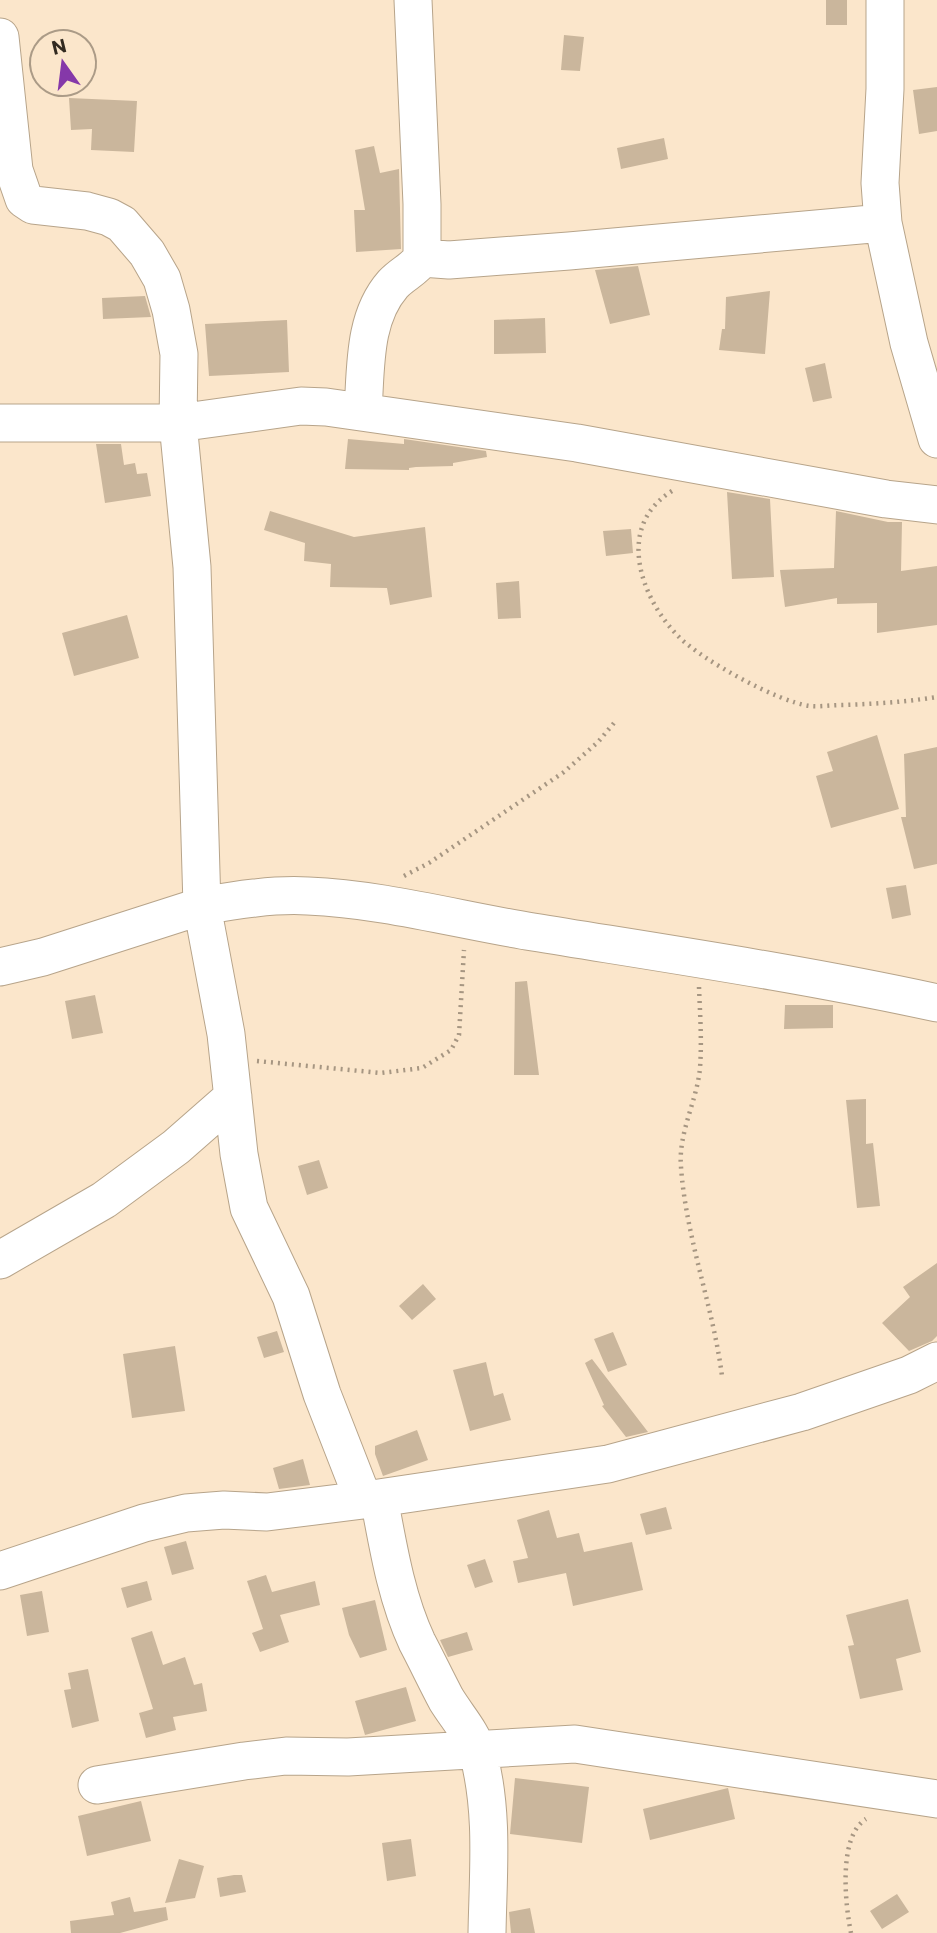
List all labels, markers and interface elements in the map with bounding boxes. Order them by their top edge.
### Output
north arrow [28,28,98,98]
text: N [49,33,68,59]

